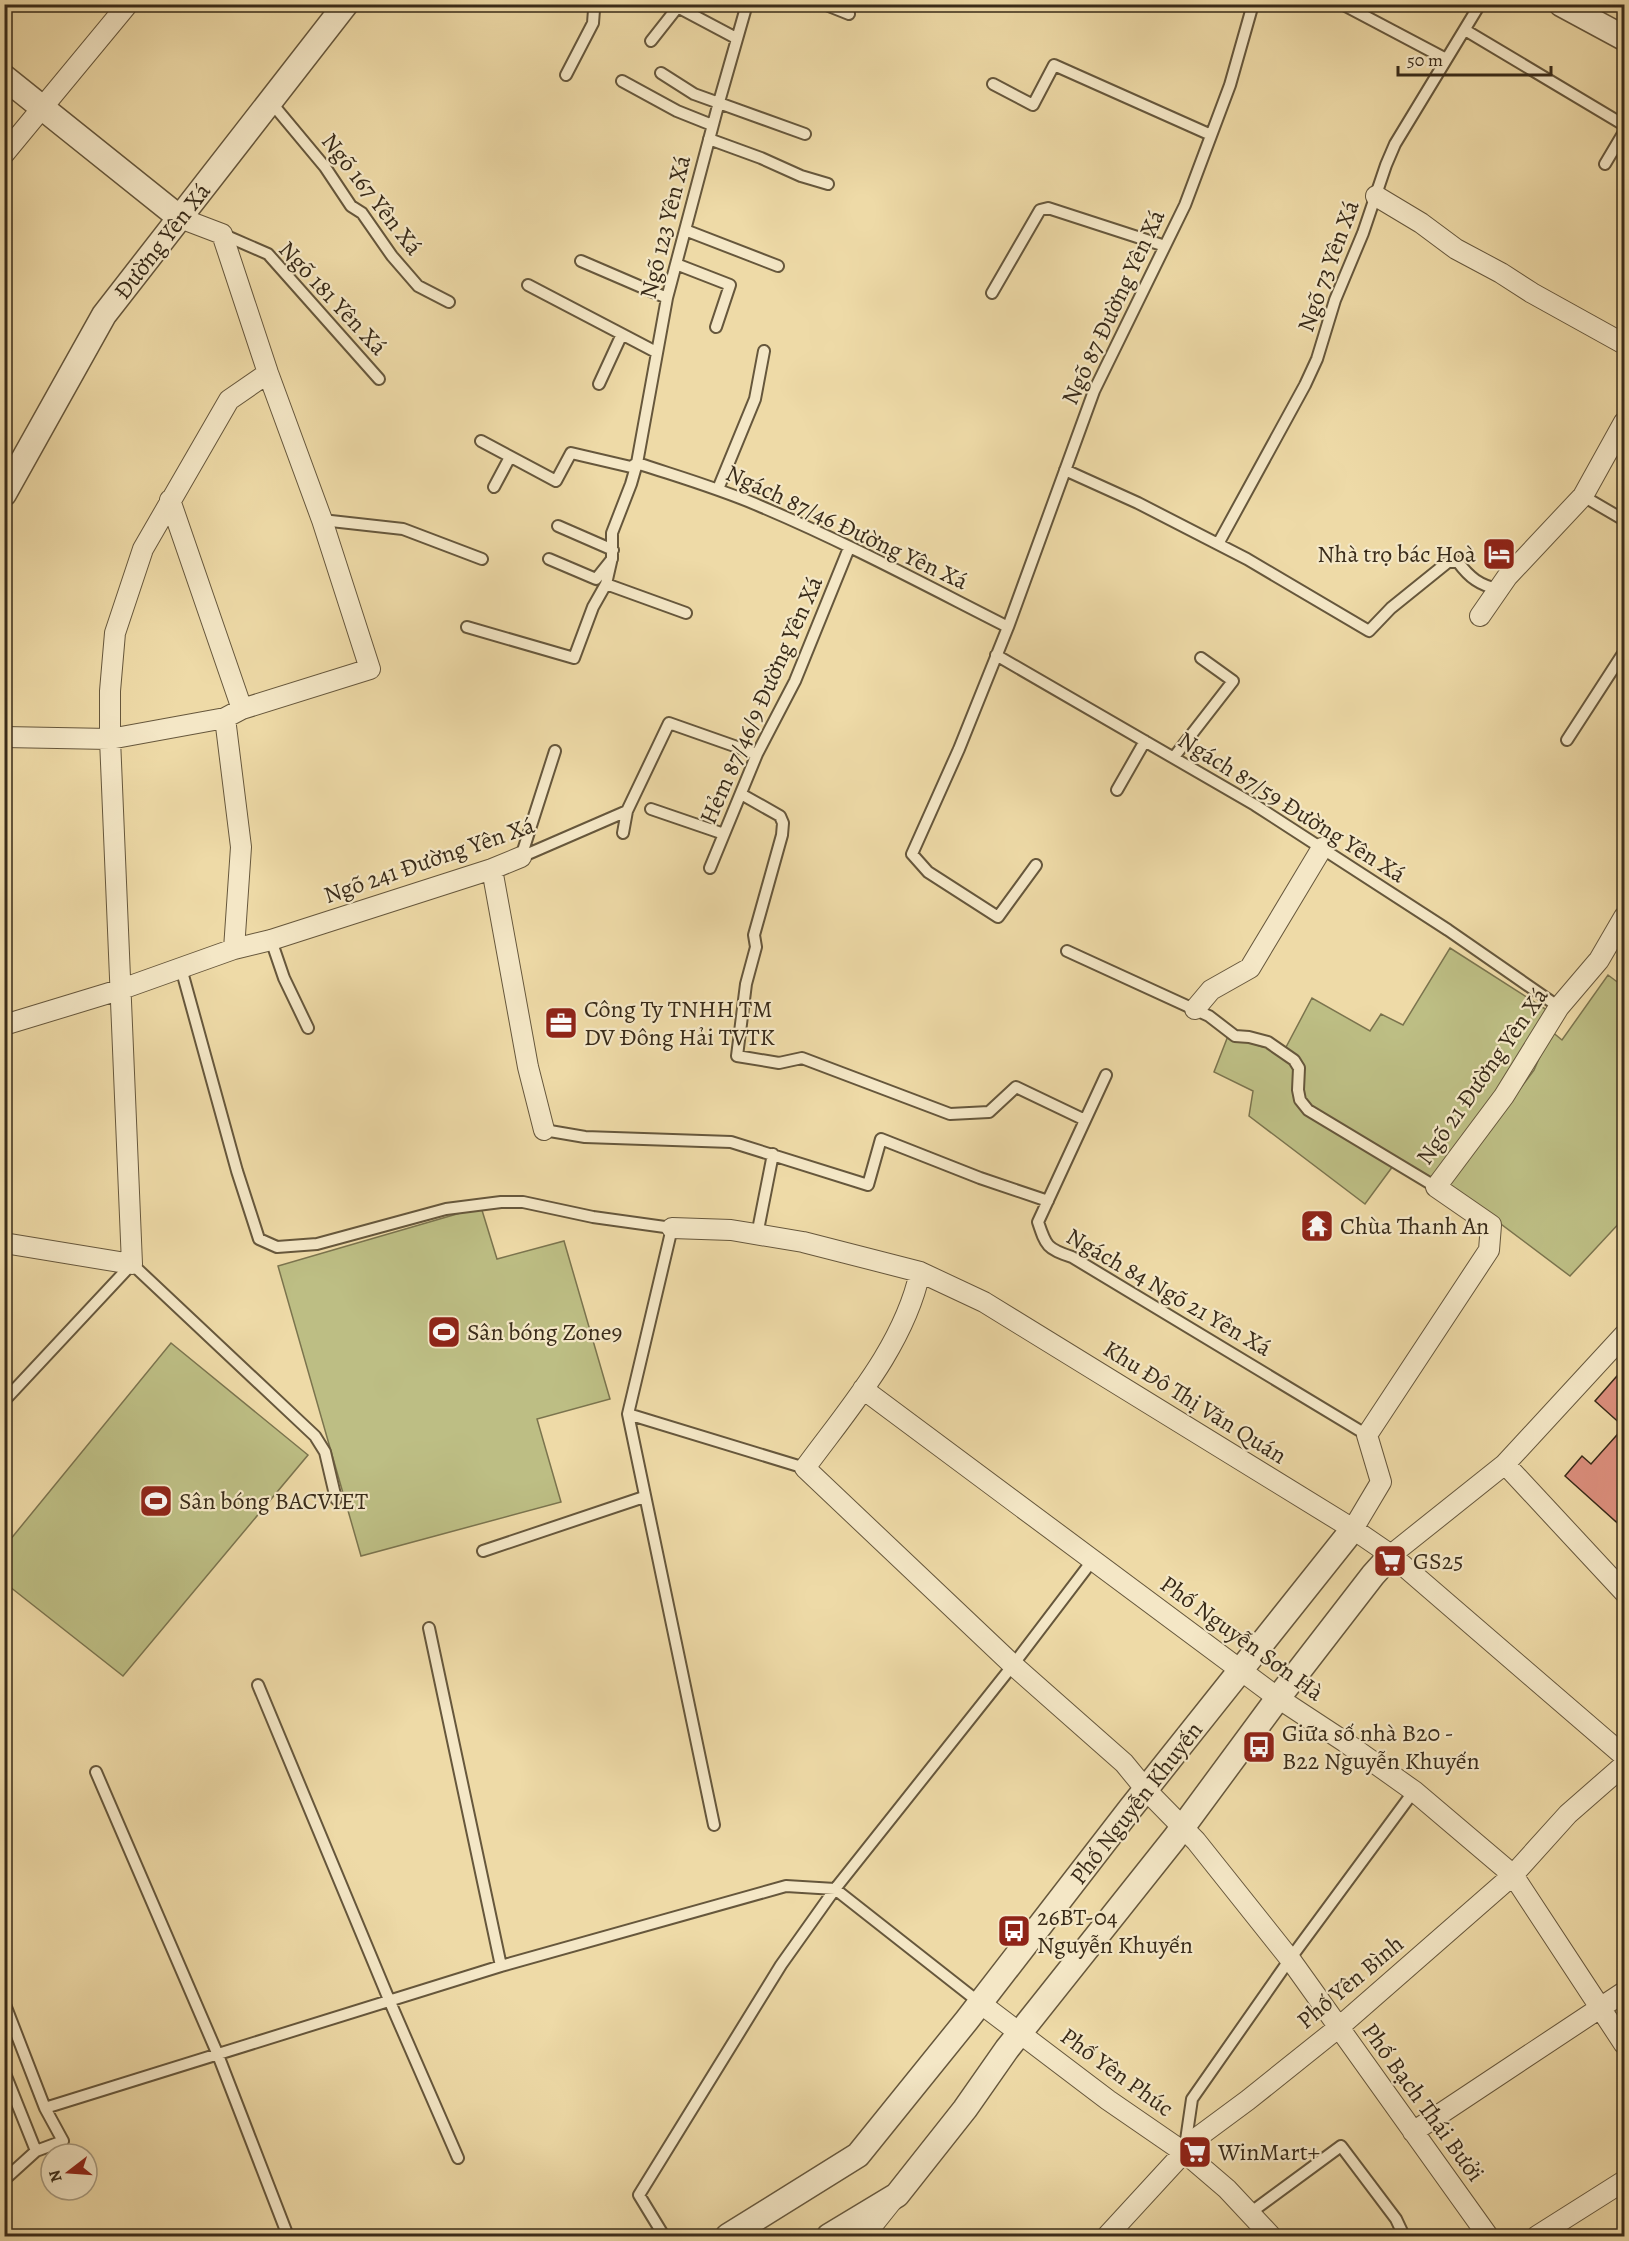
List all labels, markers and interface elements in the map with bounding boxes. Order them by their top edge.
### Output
scale bar [1398,39,1551,77]
text: 50 m [1407,48,1443,72]
street label: Ngõ 167 Yên Xá [314,126,430,262]
street label: Ngõ 123 Yên Xá [632,151,699,302]
street label: Đường Yên Xá [106,175,218,306]
street label: Ngõ 73 Yên Xá [1289,195,1367,336]
street label: Ngõ 87 Đường Yên Xá [1054,203,1173,410]
street label: Ngõ 181 Yên Xá [272,234,395,363]
street label: Ngách 87/46 Đường Yên Xá [721,457,974,598]
hotel icon: Nhà trọ bác Hoà [1481,536,1517,572]
place label: Nhà trọ bác Hoà [1317,538,1477,570]
street label: Hẻm 87/46/9 Đường Yên Xá [692,570,830,829]
street label: Ngách 87/59 Đường Yên Xá [1172,724,1413,891]
street label: Ngõ 241 Đường Yên Xá [319,809,539,911]
street label: Ngõ 21 Đường Yên Xá [1409,980,1556,1171]
place label: Công Ty TNHH TM DV Đông Hải TVTK [584,993,775,1053]
office icon: Công Ty TNHH TM DV Đông Hải TVTK [543,1005,579,1041]
temple icon: Chùa Thanh An [1299,1208,1335,1244]
place label: Chùa Thanh An [1340,1210,1489,1242]
street label: Ngách 84 Ngõ 21 Yên Xá [1061,1220,1278,1364]
sports icon: Sân bóng Zone9 [426,1314,462,1350]
place label: Sân bóng Zone9 [467,1316,622,1348]
street label: Khu Đô Thị Văn Quán [1097,1333,1293,1471]
sports icon: Sân bóng BACVIET [138,1483,174,1519]
place label: Sân bóng BACVIET [179,1485,368,1517]
supermarket icon: GS25 [1372,1543,1408,1579]
place label: GS25 [1413,1545,1463,1577]
street label: Phố Nguyễn Sơn Hà [1154,1568,1331,1709]
street label: Phố Nguyễn Khuyến [1062,1715,1210,1891]
place label: Giữa số nhà B20 - B22 Nguyễn Khuyến [1282,1717,1480,1777]
bus stop icon: Giữa số nhà B20 - B22 Nguyễn Khuyến [1241,1729,1277,1765]
place label: 26BT-04 Nguyễn Khuyến [1037,1901,1193,1961]
bus stop icon: 26BT-04 Nguyễn Khuyến [996,1913,1032,1949]
street label: Phố Yên Bình [1290,1928,1410,2036]
street label: Phố Bạch Thái Bưởi [1354,2016,1492,2188]
street label: Phố Yên Phúc [1054,2020,1180,2124]
supermarket icon: WinMart+ [1177,2134,1213,2170]
place label: WinMart+ [1217,2136,1320,2168]
north arrow [39,2142,99,2202]
text: N [43,2167,68,2185]

